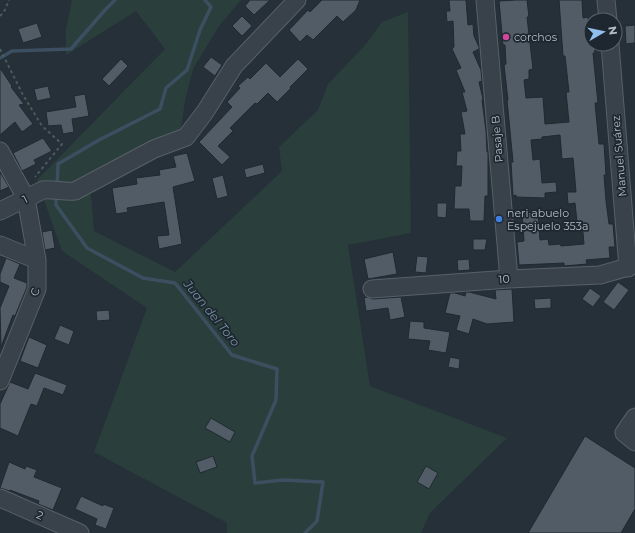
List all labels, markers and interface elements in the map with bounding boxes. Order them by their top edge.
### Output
north arrow [583,12,623,52]
text: N [605,25,620,36]
place label: corchos [514,30,558,44]
marker: corchos [501,32,511,42]
street label: Manuel Suárez [608,114,630,197]
street label: Pasaje B [488,115,506,163]
street label: 1 [20,192,30,206]
place label: neri abuelo Espejuelo 353a [507,206,588,233]
marker: neri abuelo Espejuelo 353a [494,214,504,224]
street label: 10 [498,272,510,286]
water label: Juan del Toro [180,276,244,350]
street label: C [27,286,43,298]
street label: 2 [34,507,46,523]

